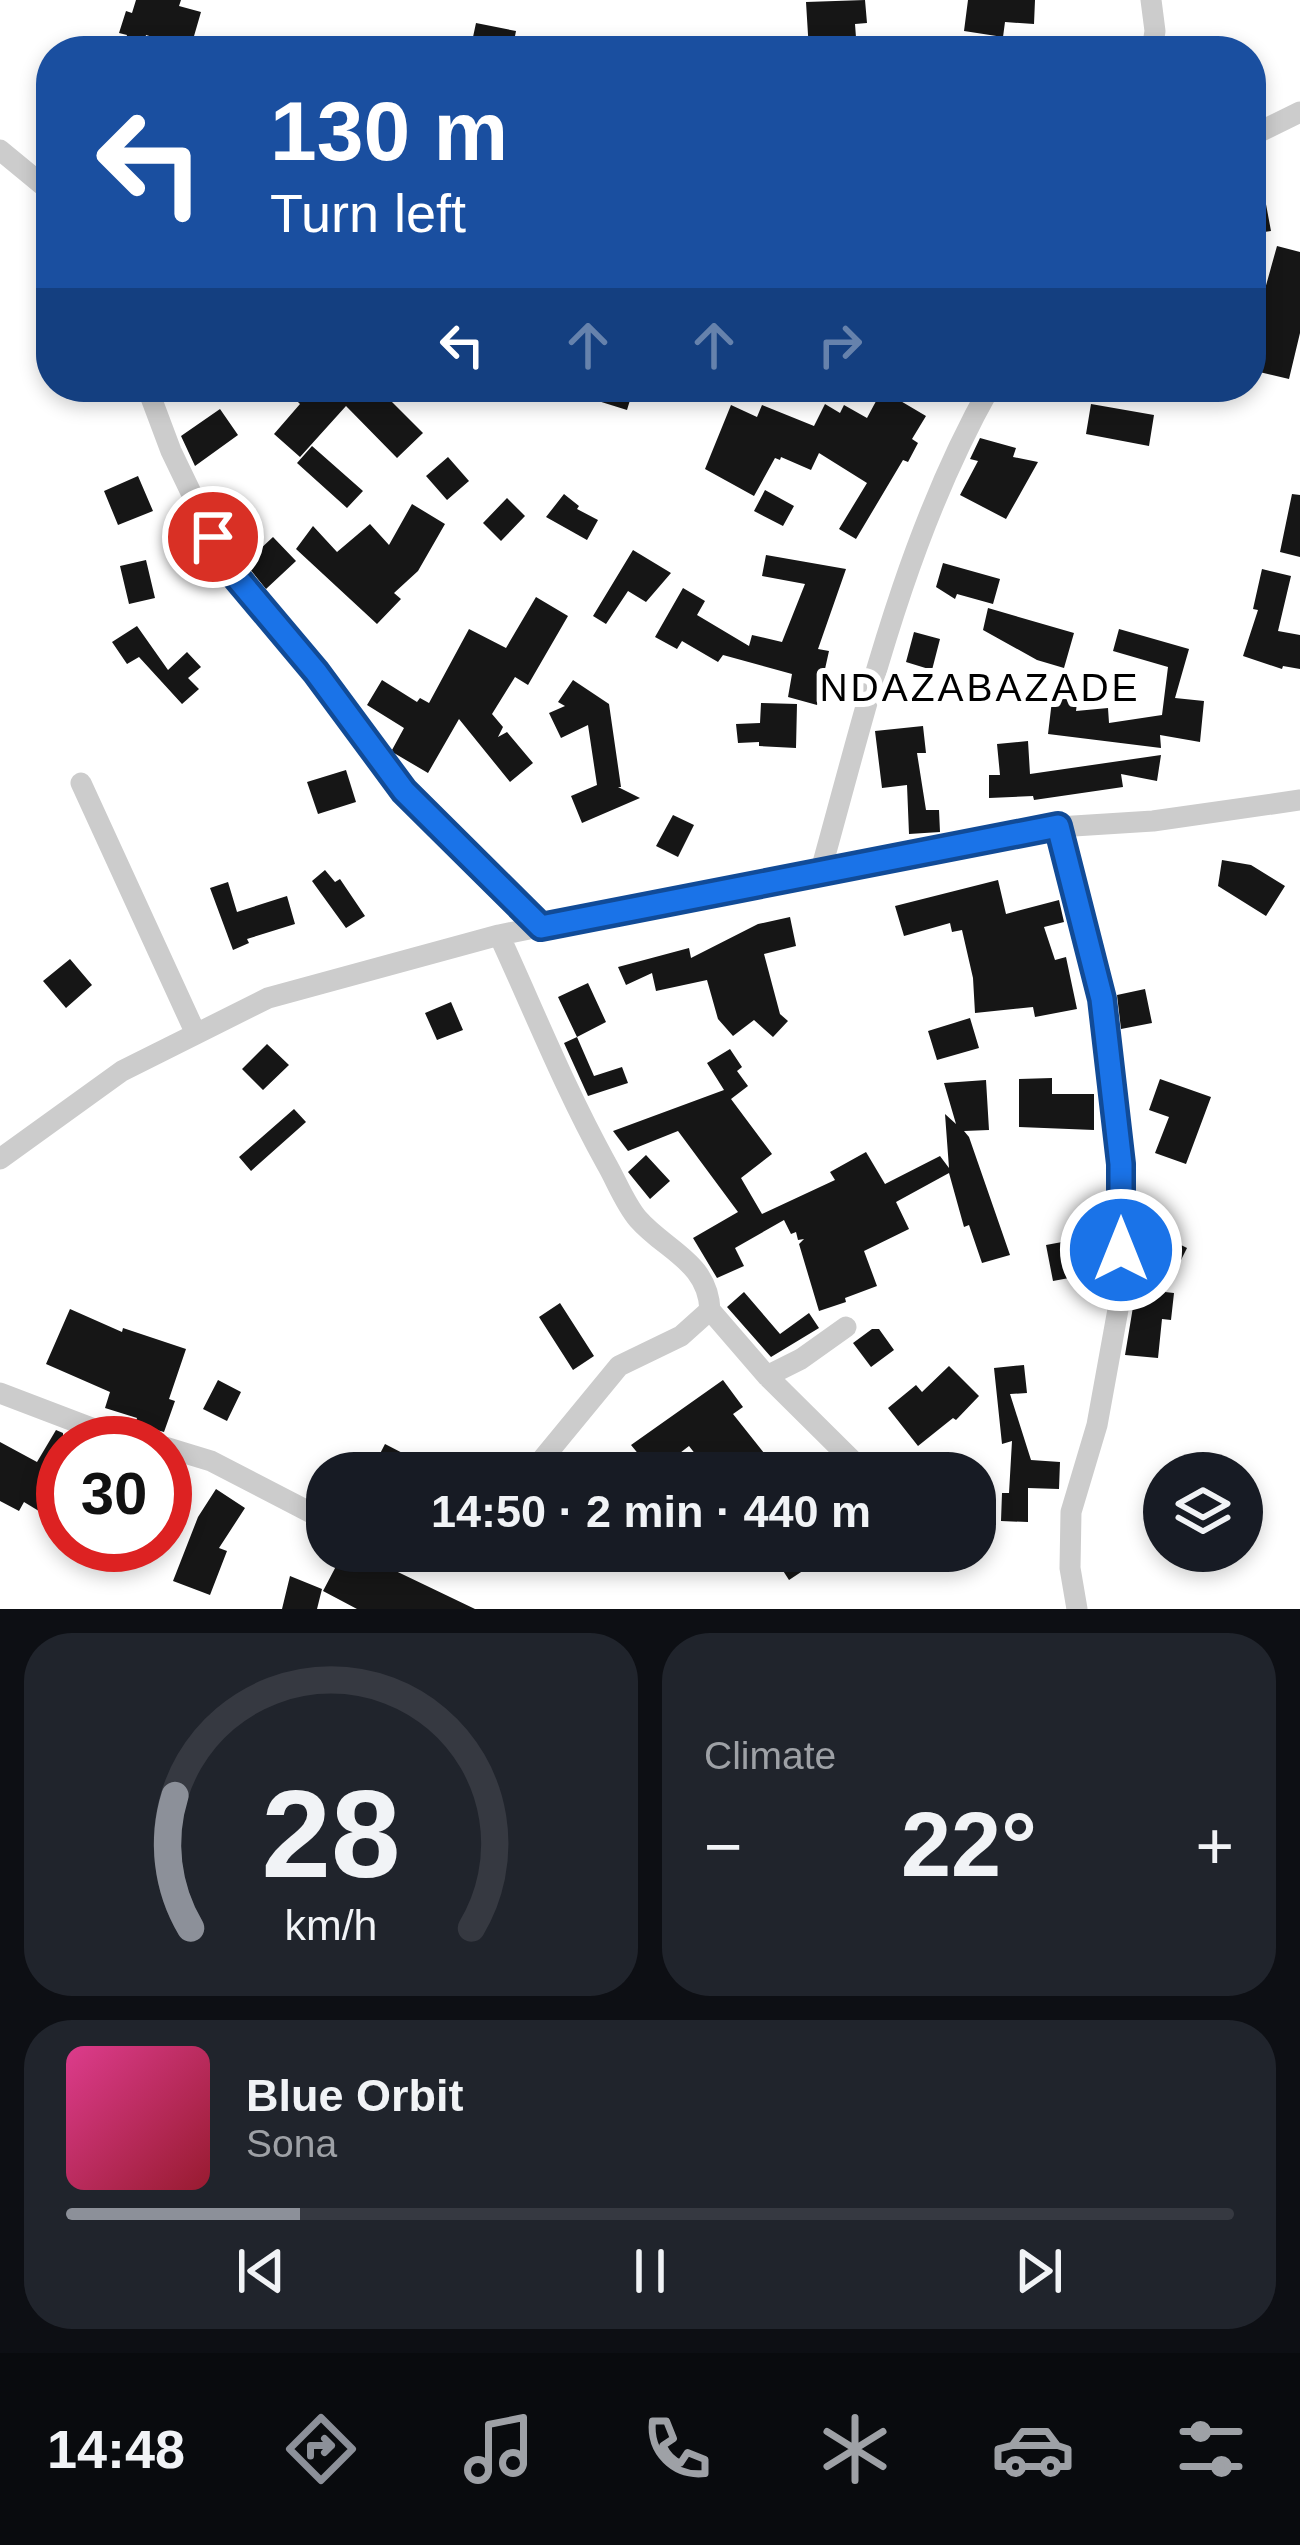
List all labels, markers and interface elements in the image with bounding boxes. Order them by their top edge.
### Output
icon: left [72,84,228,240]
text: 130 m [270,84,508,178]
text: Turn left [270,183,466,243]
icon: left [429,312,495,378]
icon: ahead [555,312,621,378]
icon: ahead [681,312,747,378]
icon: right [807,312,873,378]
pin [162,486,264,588]
icon: arrive [180,504,246,570]
district label: NDAZABAZADE [819,666,1141,709]
position arrow [1058,1187,1184,1313]
speed limit sign: 30 [36,1416,192,1572]
map controls [1143,1452,1263,1572]
button: layers [1143,1452,1263,1572]
text: 14:50 · 2 min · 440 m [431,1486,871,1537]
text: Climate [704,1734,836,1777]
text: 28 [262,1764,400,1903]
text: 22° [901,1795,1037,1895]
text: − [704,1809,743,1883]
text: + [1195,1809,1234,1883]
text: km/h [285,1900,377,1948]
text: Blue Orbit [246,2070,464,2121]
text: Sona [246,2122,337,2165]
icon: previous [228,2238,294,2304]
icon: pause [617,2238,683,2304]
icon: next [1006,2238,1072,2304]
icon: directions [279,2407,363,2491]
icon: music [457,2407,541,2491]
icon: phone [635,2407,719,2491]
icon: climate [813,2407,897,2491]
icon: car [991,2407,1075,2491]
icon: filters [1169,2407,1253,2491]
text: 14:48 [47,2419,185,2479]

